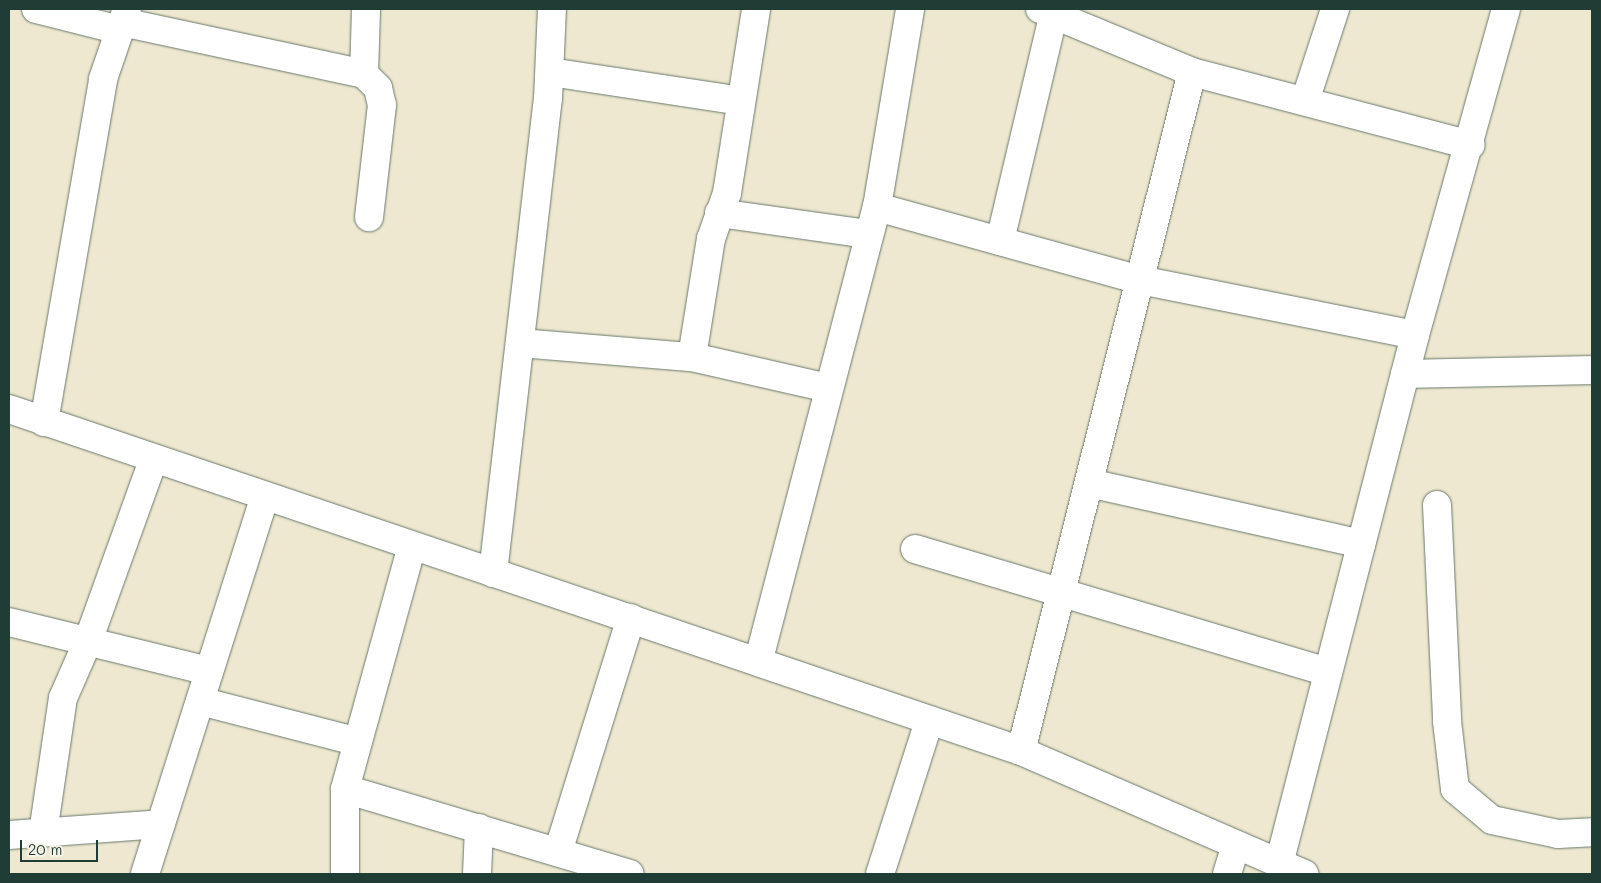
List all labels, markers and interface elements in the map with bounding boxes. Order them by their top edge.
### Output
scale bar [22,830,100,862]
text: 20 m [28,839,62,859]

